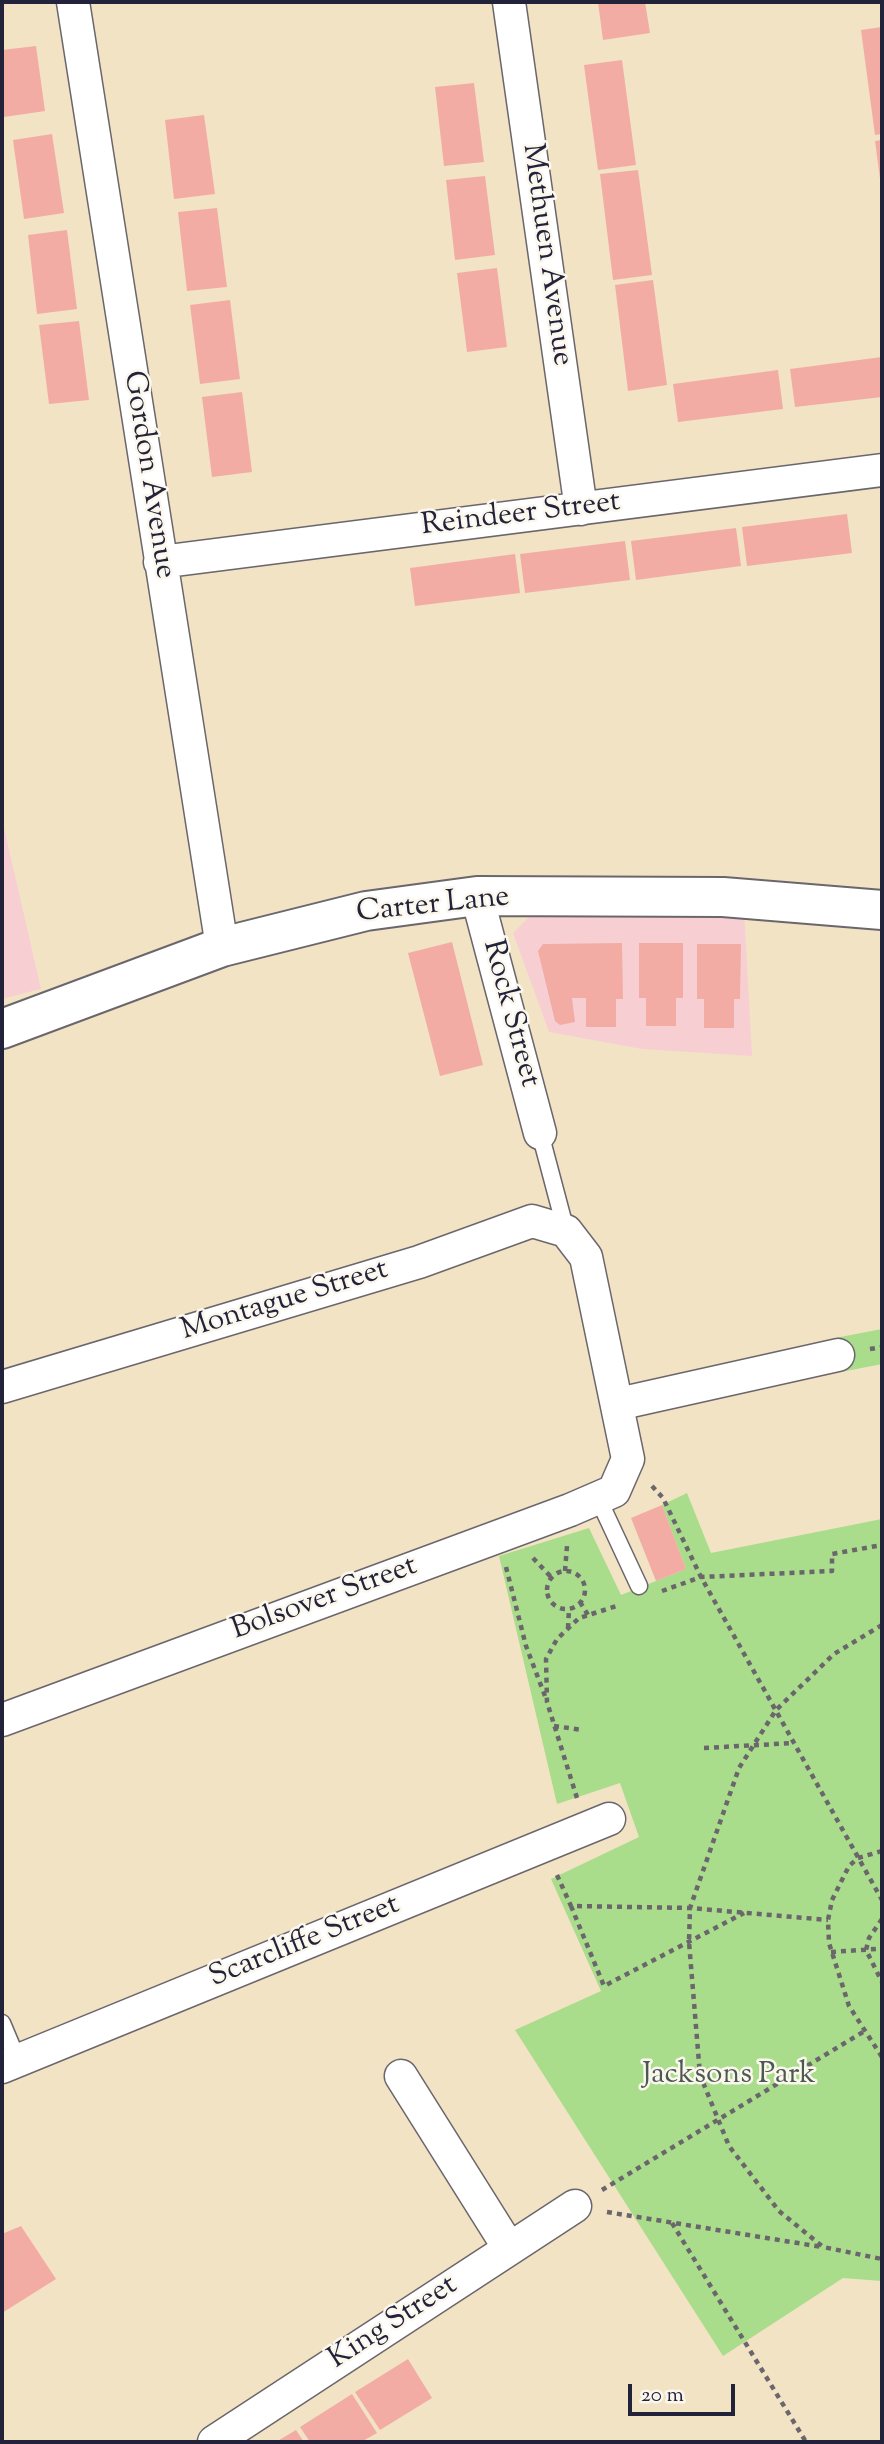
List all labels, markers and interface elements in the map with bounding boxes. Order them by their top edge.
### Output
street label: Methuen Avenue [512,142,578,368]
street label: Gordon Avenue [113,369,181,581]
street label: Reindeer Street [419,486,623,546]
street label: Carter Lane [355,881,511,933]
street label: Rock Street [472,937,546,1091]
street label: Montague Street [177,1253,393,1351]
street label: Bolsover Street [227,1550,423,1650]
street label: Scarcliffe Street [205,1889,405,1997]
park label: Jacksons Park [642,2059,816,2095]
street label: King Street [323,2269,465,2379]
scale bar [632,2370,739,2414]
text: 20 m [641,2381,684,2411]

